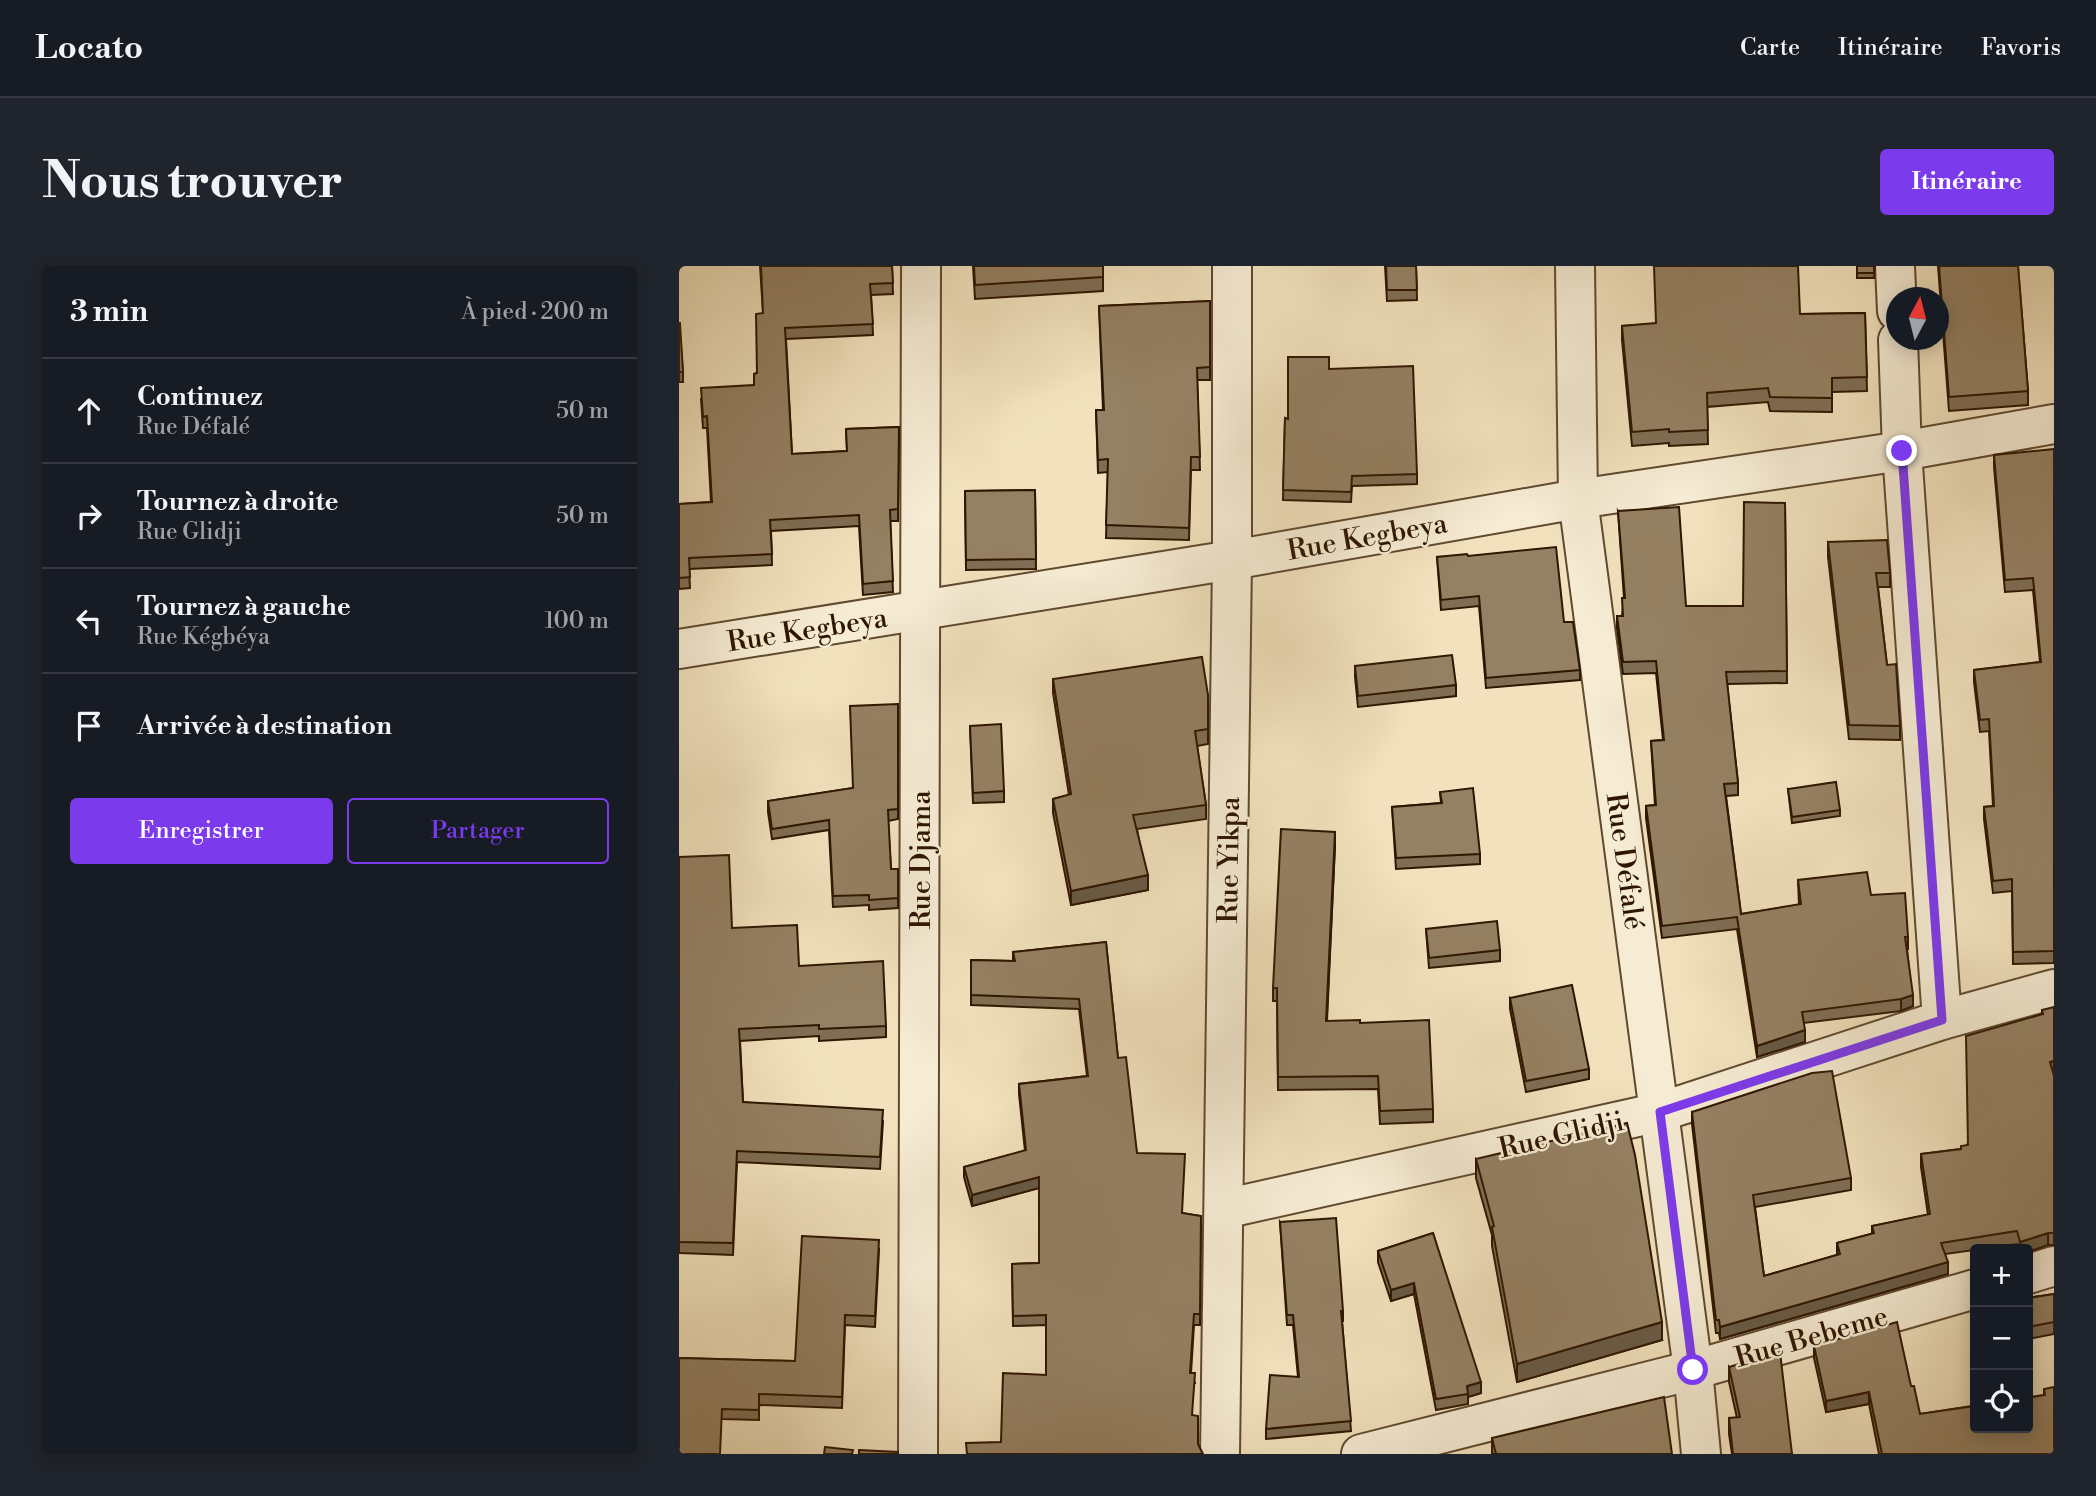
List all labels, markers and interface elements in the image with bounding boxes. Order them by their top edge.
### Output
text: Locato [35,28,143,69]
text: Carte [1740,33,1800,63]
text: Itinéraire [1838,33,1943,63]
text: Favoris [1981,33,2061,63]
button: Itinéraire [1880,149,2054,215]
text: Nous trouver [42,152,343,213]
north arrow [1886,287,1949,350]
text: 3 min [70,293,148,331]
text: À pied · 200 m [461,298,609,326]
text: Continuez [137,381,263,413]
icon: ahead [70,392,108,430]
text: 50 m [556,397,609,425]
text: Rue Défalé [137,413,250,441]
route end [1886,435,1917,466]
text: Tournez à droite [137,486,339,518]
icon: right [70,497,108,535]
text: 50 m [556,502,609,530]
street label: Rue Kegbeya [1285,506,1451,569]
text: Rue Glidji [137,518,242,546]
text: Tournez à gauche [137,591,351,623]
street label: Rue Kegbeya [725,600,891,660]
icon: left [70,602,108,640]
text: 100 m [544,607,609,635]
text: Rue Kégbéya [137,623,270,651]
icon: arrive [70,707,108,745]
text: Arrivée à destination [137,710,392,742]
street label: Rue Djama [904,790,939,930]
street label: Rue Défalé [1598,791,1651,932]
street label: Rue Yikpa [1211,796,1248,924]
button: Enregistrer [70,798,333,864]
button: Partager [347,798,609,864]
street label: Rue Glidji [1495,1104,1627,1167]
map controls [1970,1244,2033,1433]
button: + [1970,1244,2033,1307]
street label: Rue Bebeme [1731,1299,1892,1376]
button: − [1970,1307,2033,1370]
route start [1677,1354,1708,1385]
button: locate [1970,1370,2033,1433]

